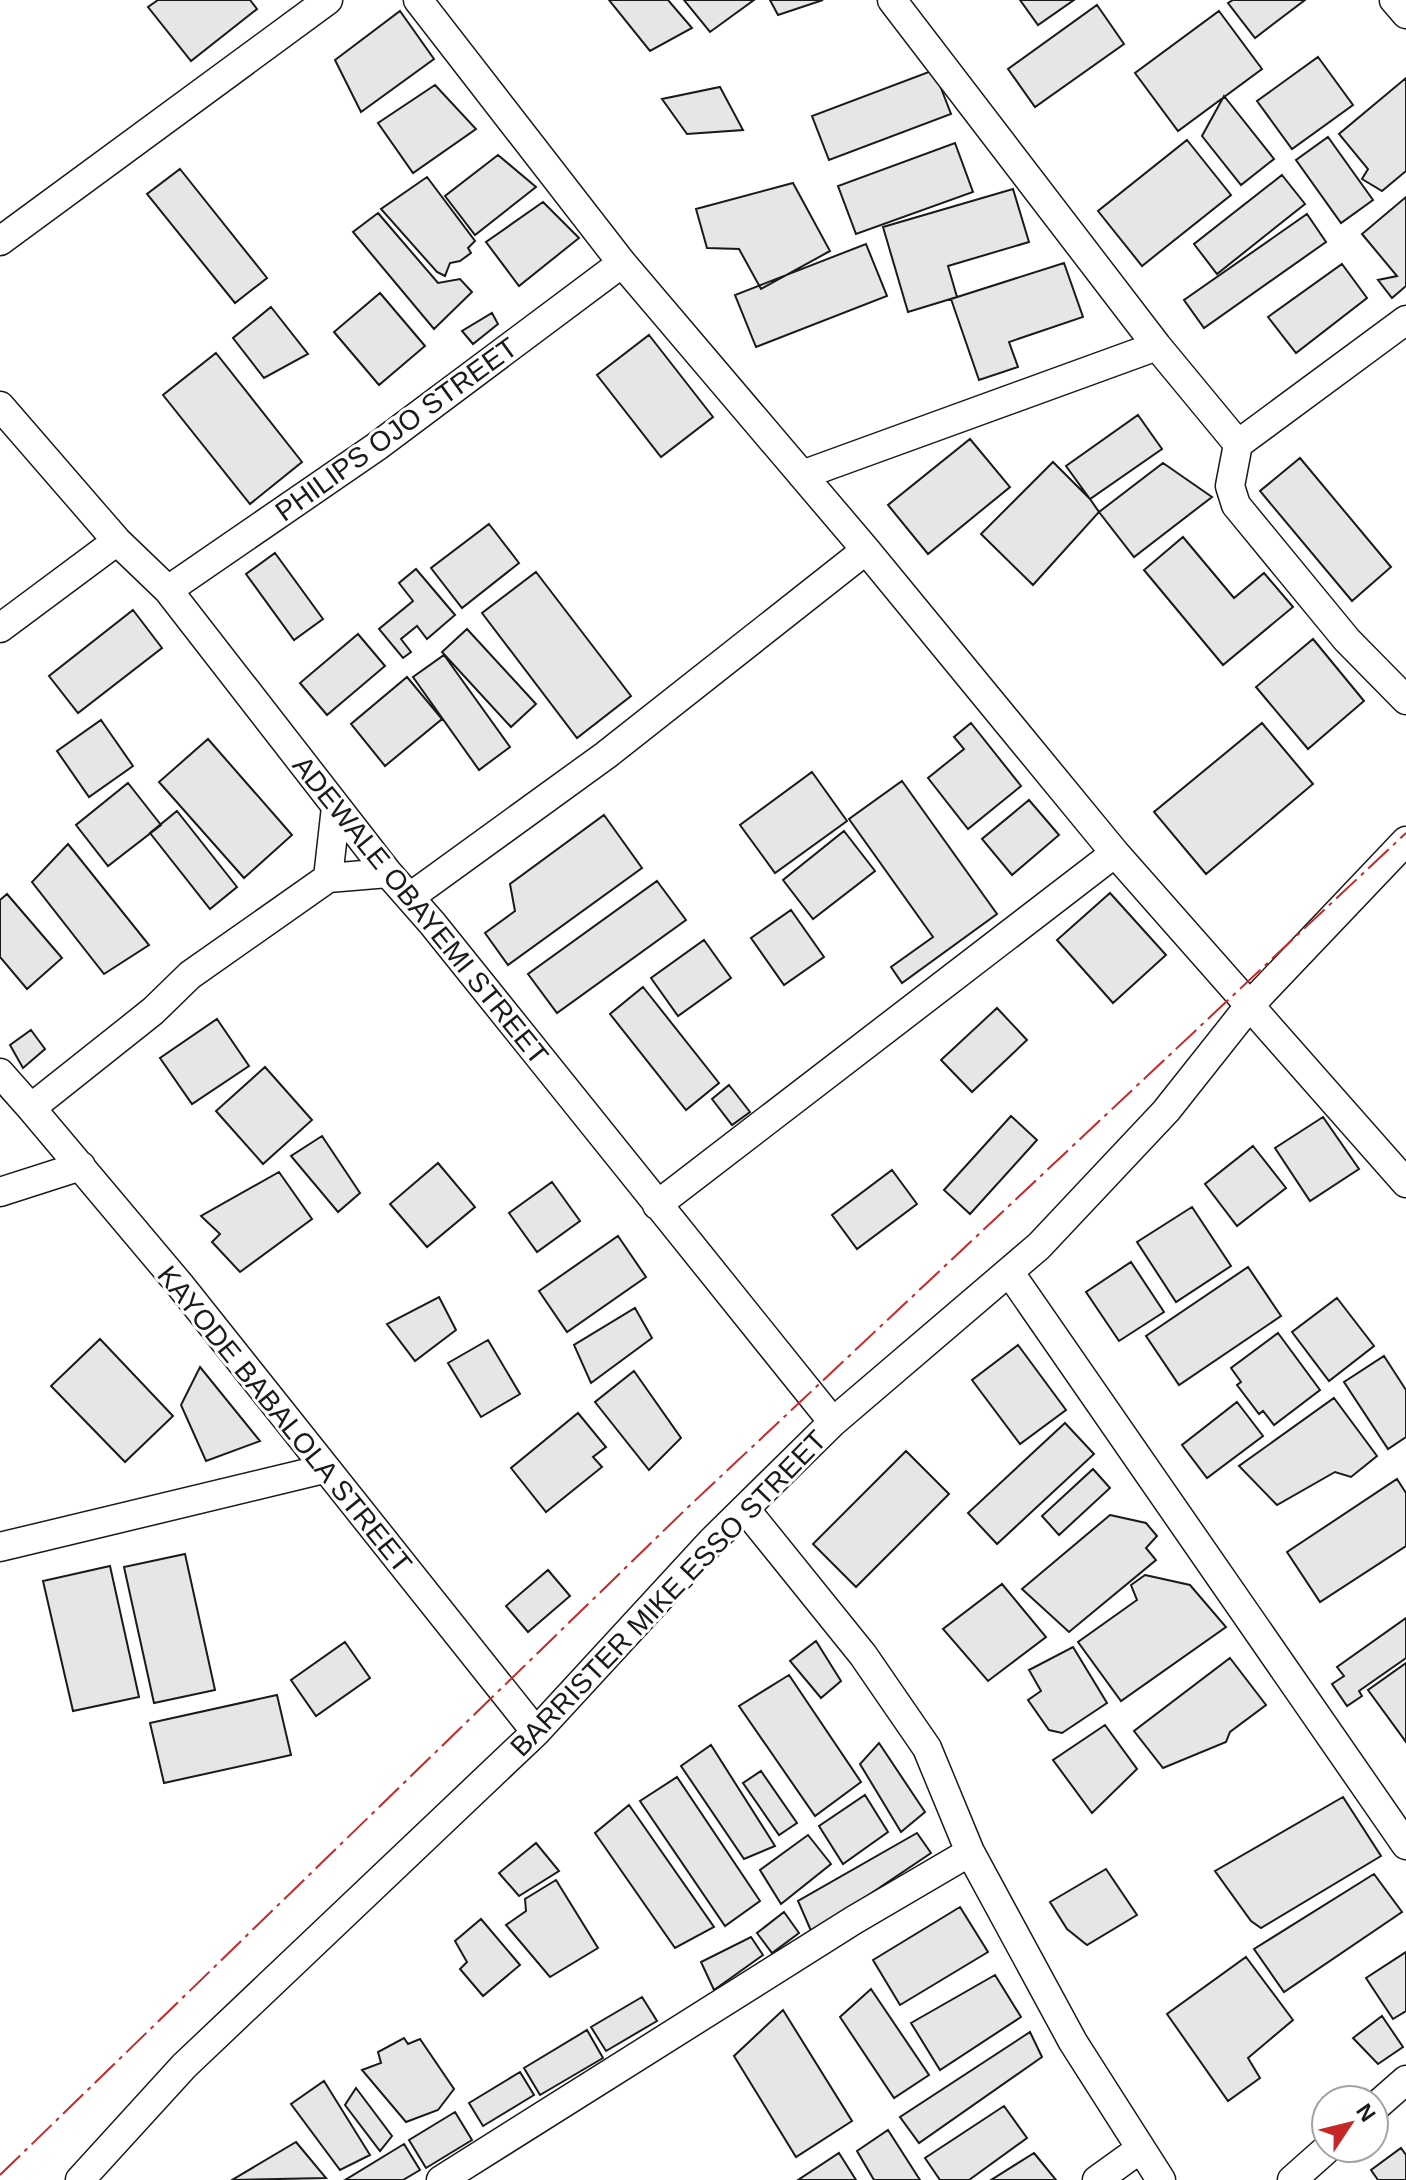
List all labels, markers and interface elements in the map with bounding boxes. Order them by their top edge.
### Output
street label: PHILIPS OJO STREET [269,331,523,527]
street label: ADEWALE OBAYEMI STREET [287,750,555,1071]
street label: KAYODE BABALOLA STREET [151,1260,418,1579]
street label: BARRISTER MIKE ESSO STREET [504,1424,832,1762]
north arrow [1310,2084,1390,2164]
text: N [1351,2099,1381,2126]

